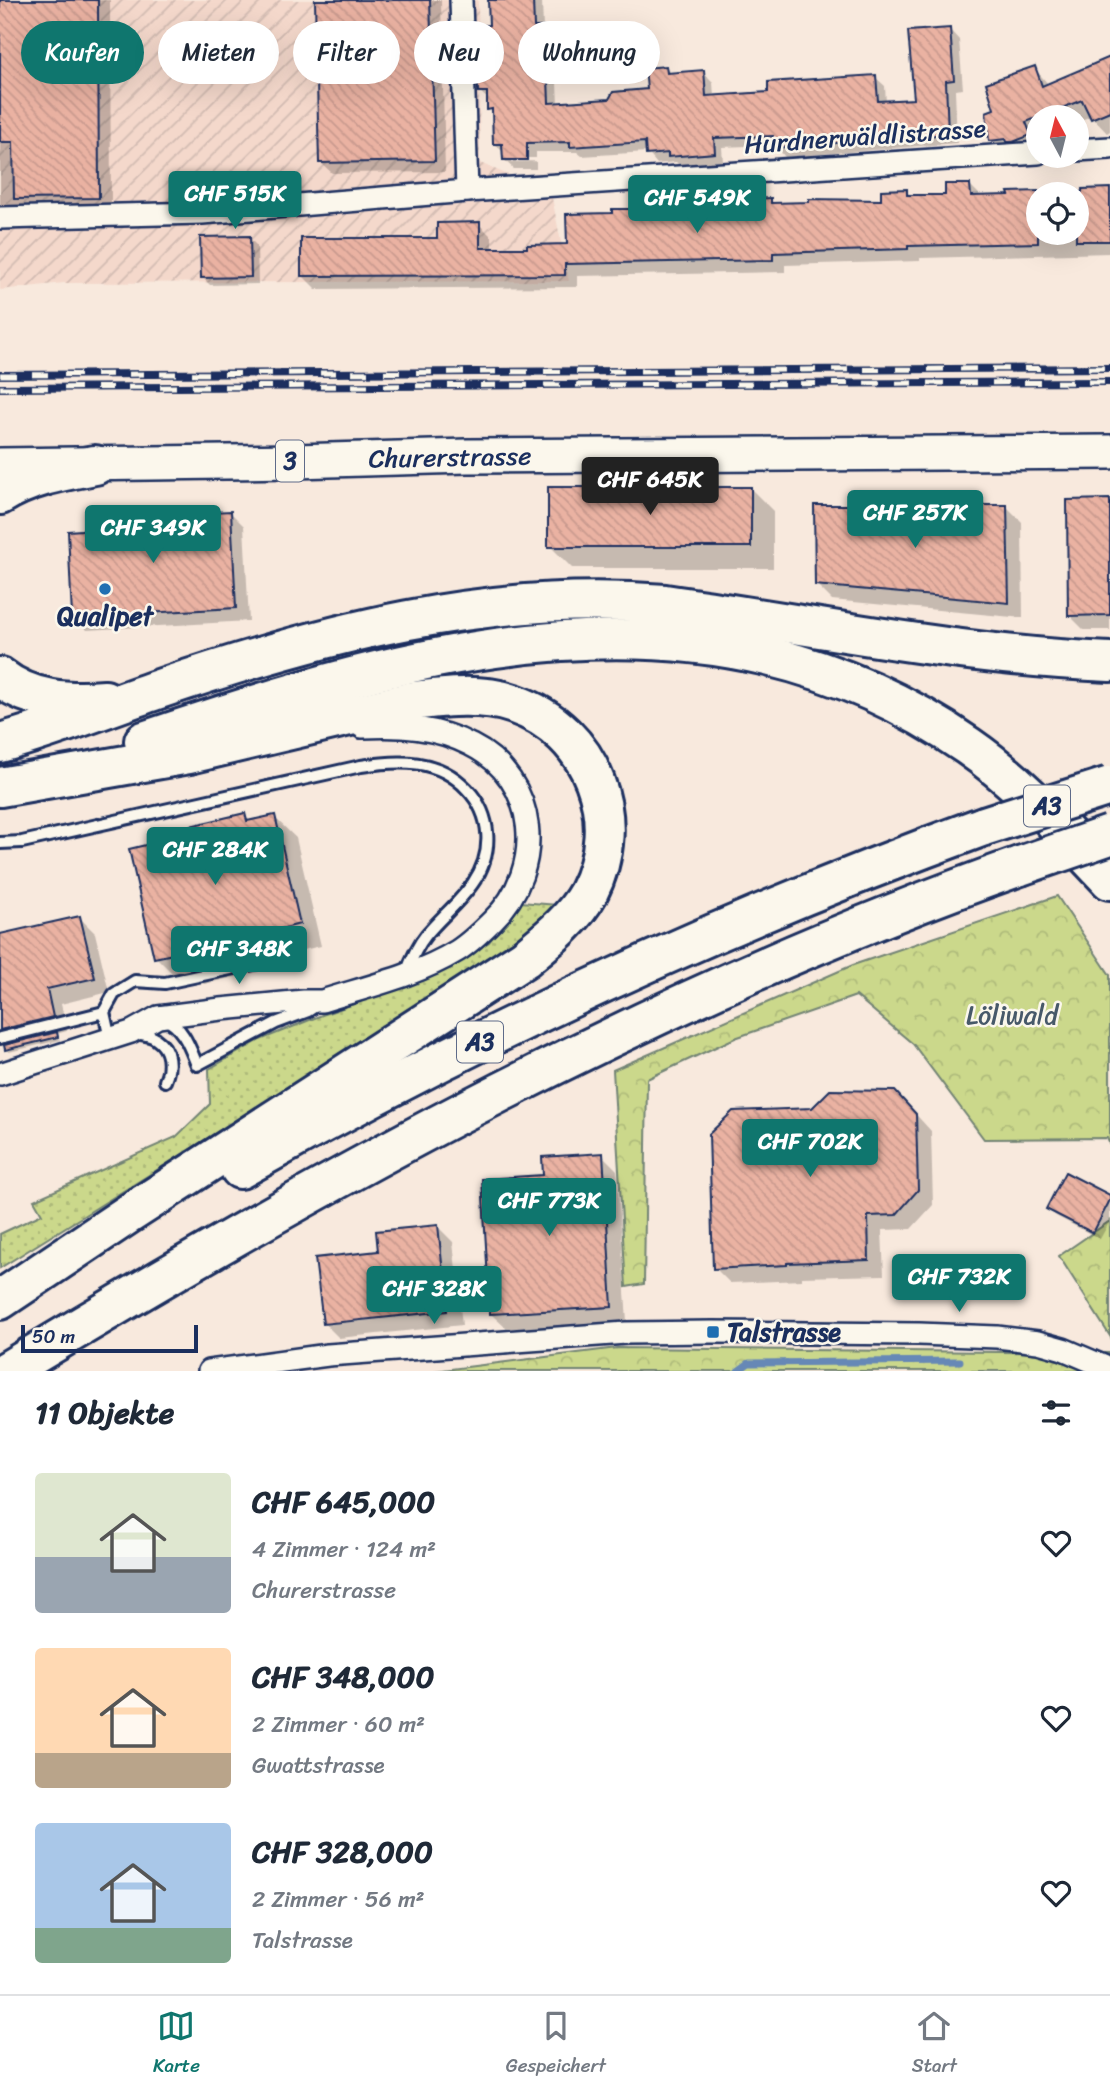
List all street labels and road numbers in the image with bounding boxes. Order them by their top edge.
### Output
street label: Hurdnerwäldlistrasse [742,105,988,167]
street label: Churerstrasse [368,433,532,481]
road number: 3 [276,440,304,482]
road number: A3 [1024,786,1070,826]
road number: A3 [457,1022,503,1062]

